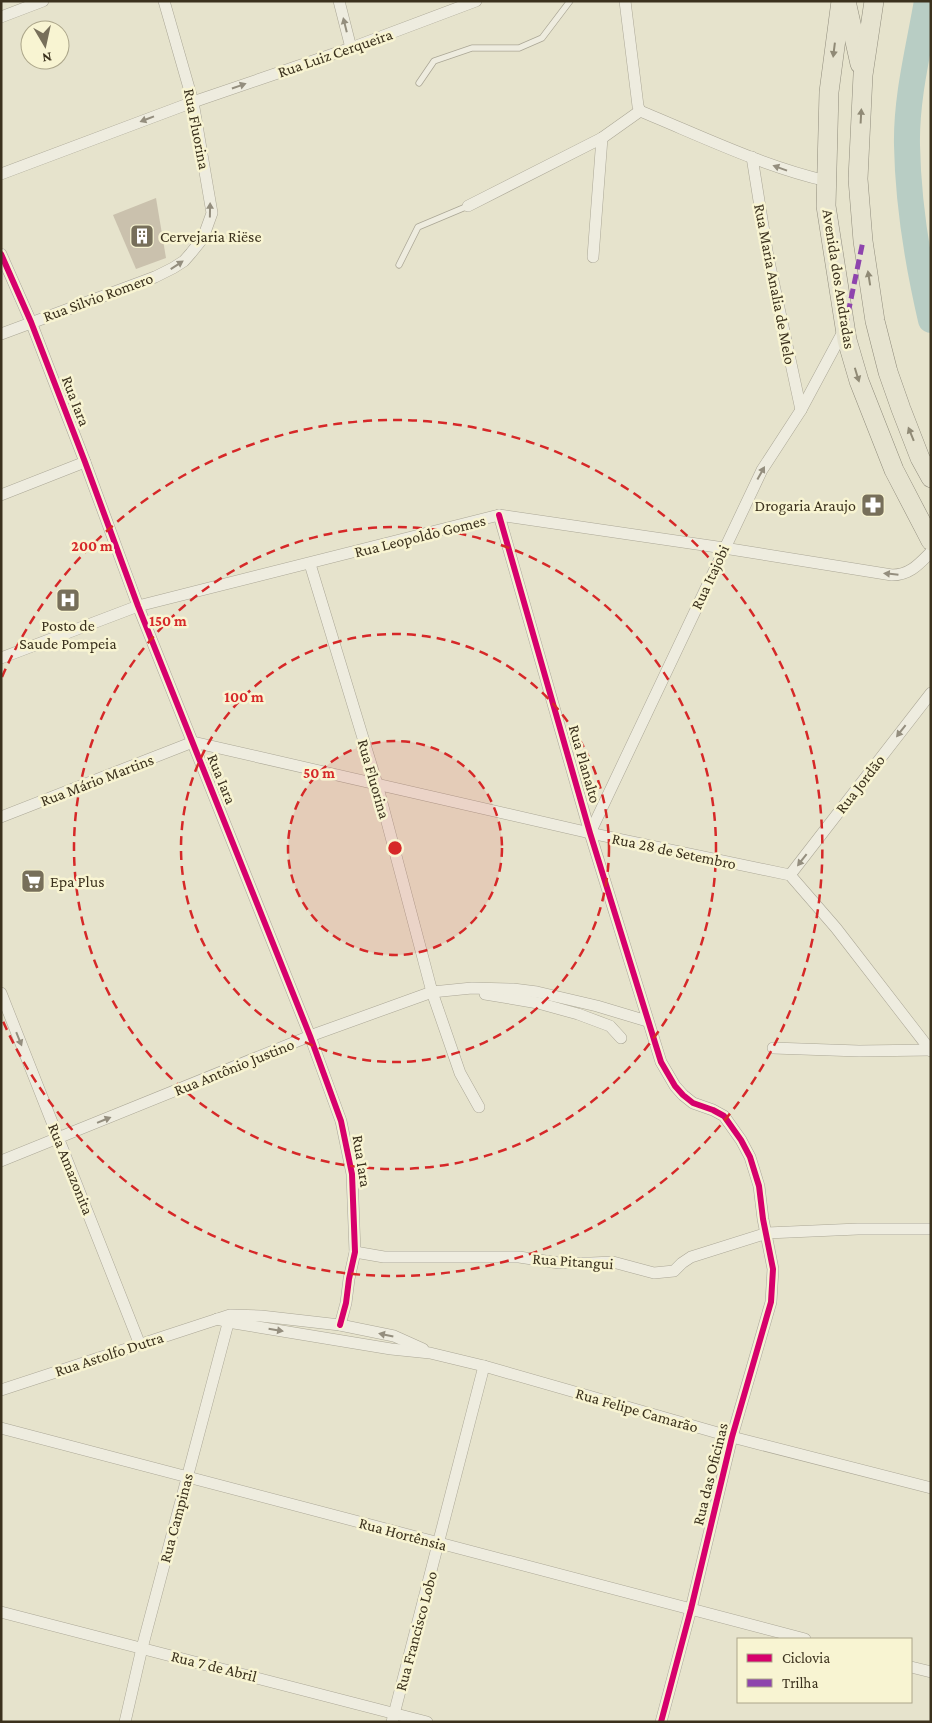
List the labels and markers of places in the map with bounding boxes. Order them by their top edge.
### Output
building icon: Cervejaria Riëse [129,223,155,249]
place label: Cervejaria Riëse [160,228,261,246]
pharmacy icon: Drogaria Araujo [860,492,886,518]
place label: Drogaria Araujo [754,497,856,515]
hospital icon: Posto de Saude Pompeia [55,587,81,613]
place label: Posto de Saude Pompeia [19,617,117,653]
centre of rings [386,839,404,857]
supermarket icon: Epa Plus [20,868,46,894]
place label: Epa Plus [50,873,104,891]

